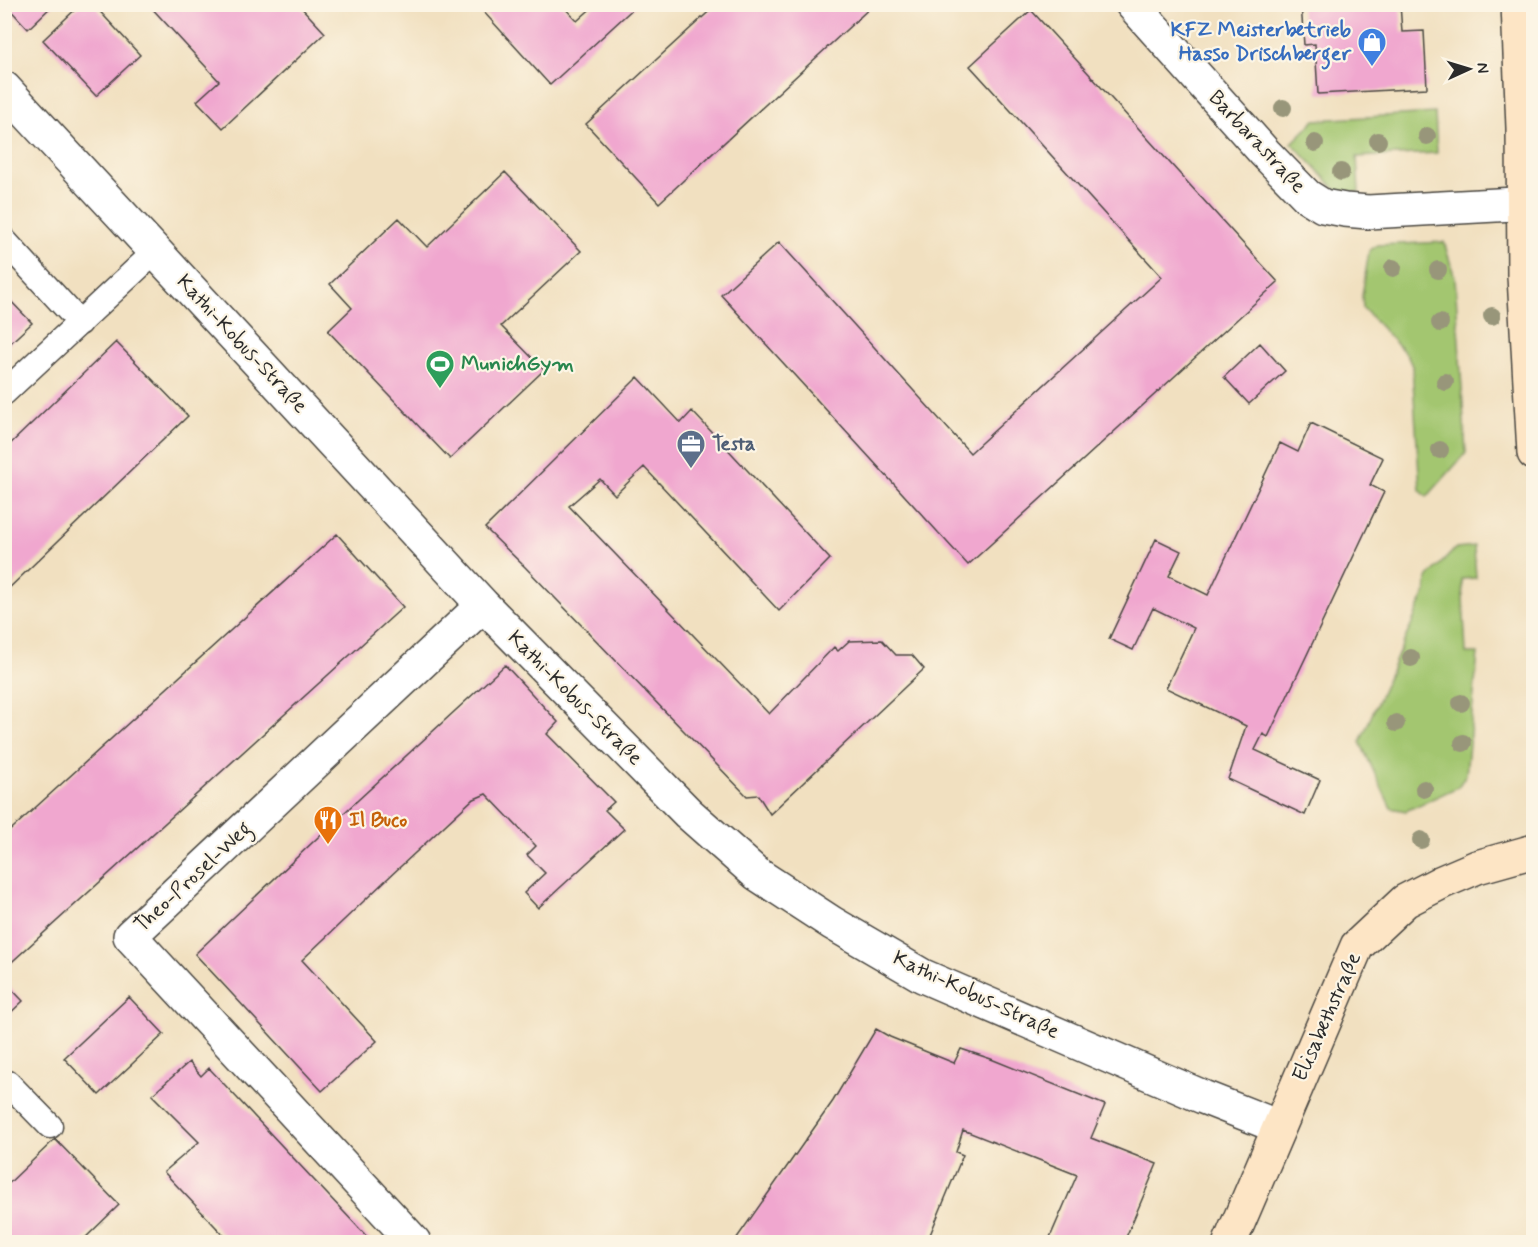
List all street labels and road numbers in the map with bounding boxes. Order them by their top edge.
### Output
street label: Barbarastraße [1202,84,1312,200]
street label: Kathi-Kobus-Straße [170,268,314,420]
street label: Kathi-Kobus-Straße [501,624,649,772]
street label: Theo-Prosel-Weg [128,815,259,940]
street label: Kathi-Kobus-Straße [888,944,1064,1046]
street label: Elisabethstraße [1286,948,1368,1086]

